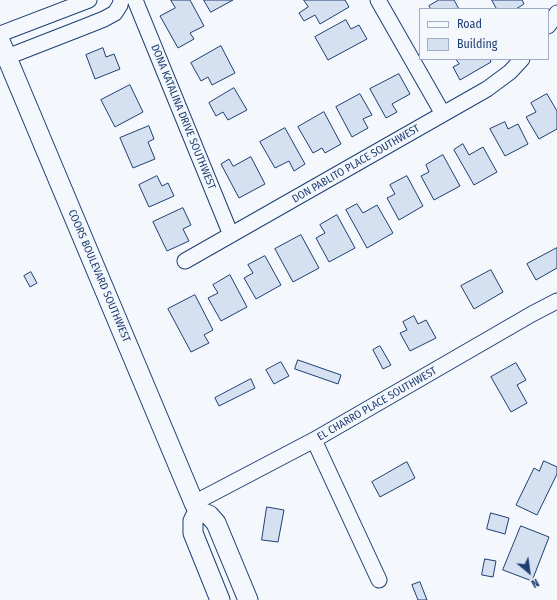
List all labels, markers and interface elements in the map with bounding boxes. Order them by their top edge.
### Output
legend [419,8,549,60]
text: Road [457,17,482,31]
text: Building [457,37,497,51]
street label: DONA KATALINA DRIVE SOUTHWEST [148,43,218,191]
street label: DON PABLITO PLACE SOUTHWEST [290,122,422,206]
street label: COORS BOULEVARD SOUTHWEST [65,208,133,344]
street label: EL CHARRO PLACE SOUTHWEST [315,364,439,444]
north arrow [509,552,549,592]
text: N [529,576,541,590]

